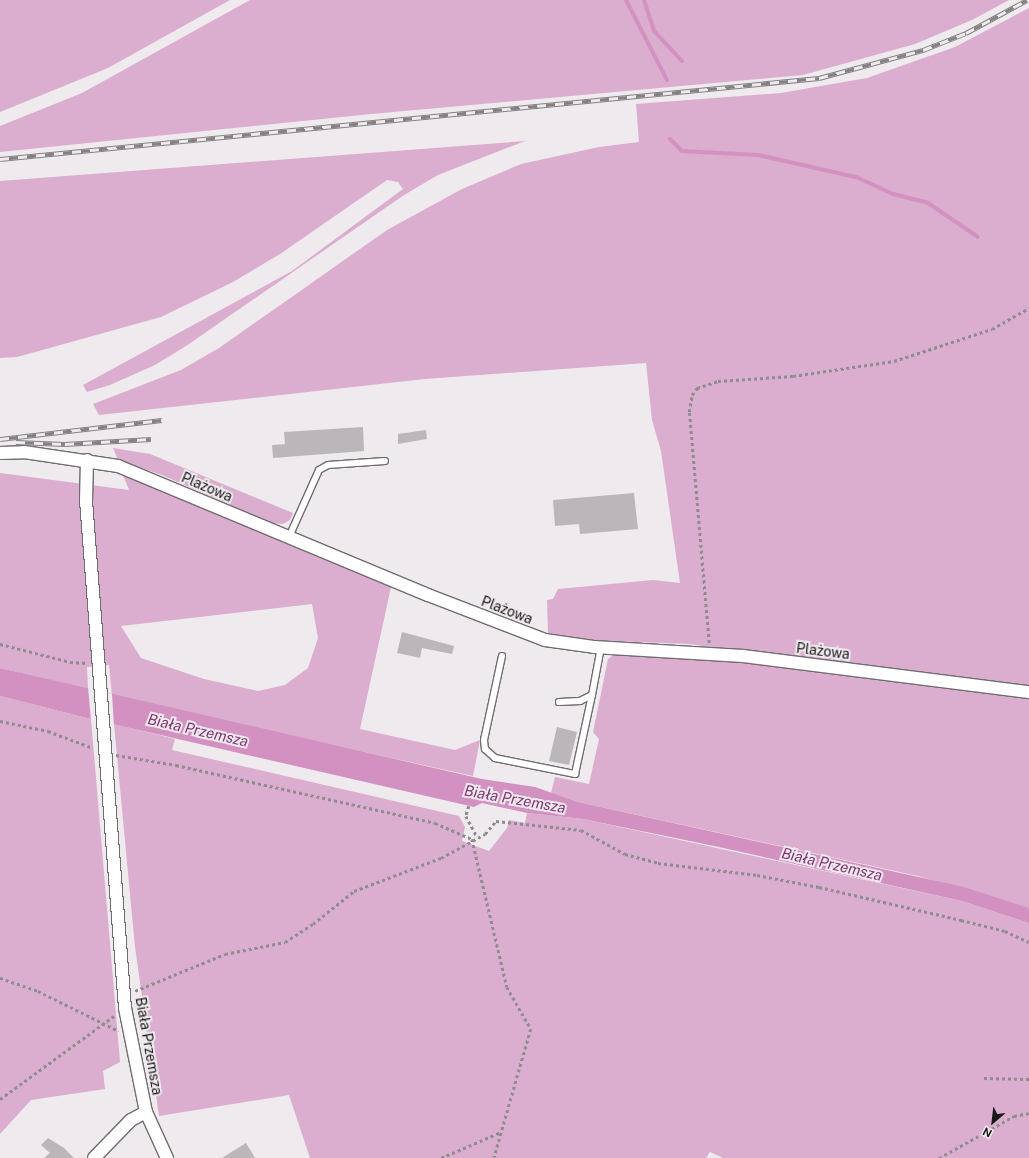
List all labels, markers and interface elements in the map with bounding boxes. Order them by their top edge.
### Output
street label: Plażowa [179,469,235,505]
street label: Plażowa [479,593,535,627]
street label: Plażowa [795,639,851,663]
water label: Biała Przemsza [146,710,250,750]
water label: Biała Przemsza [463,781,567,817]
water label: Biała Przemsza [780,844,884,884]
street label: Biała Przemsza [132,996,166,1096]
north arrow [973,1102,1013,1142]
text: N [981,1125,994,1140]

